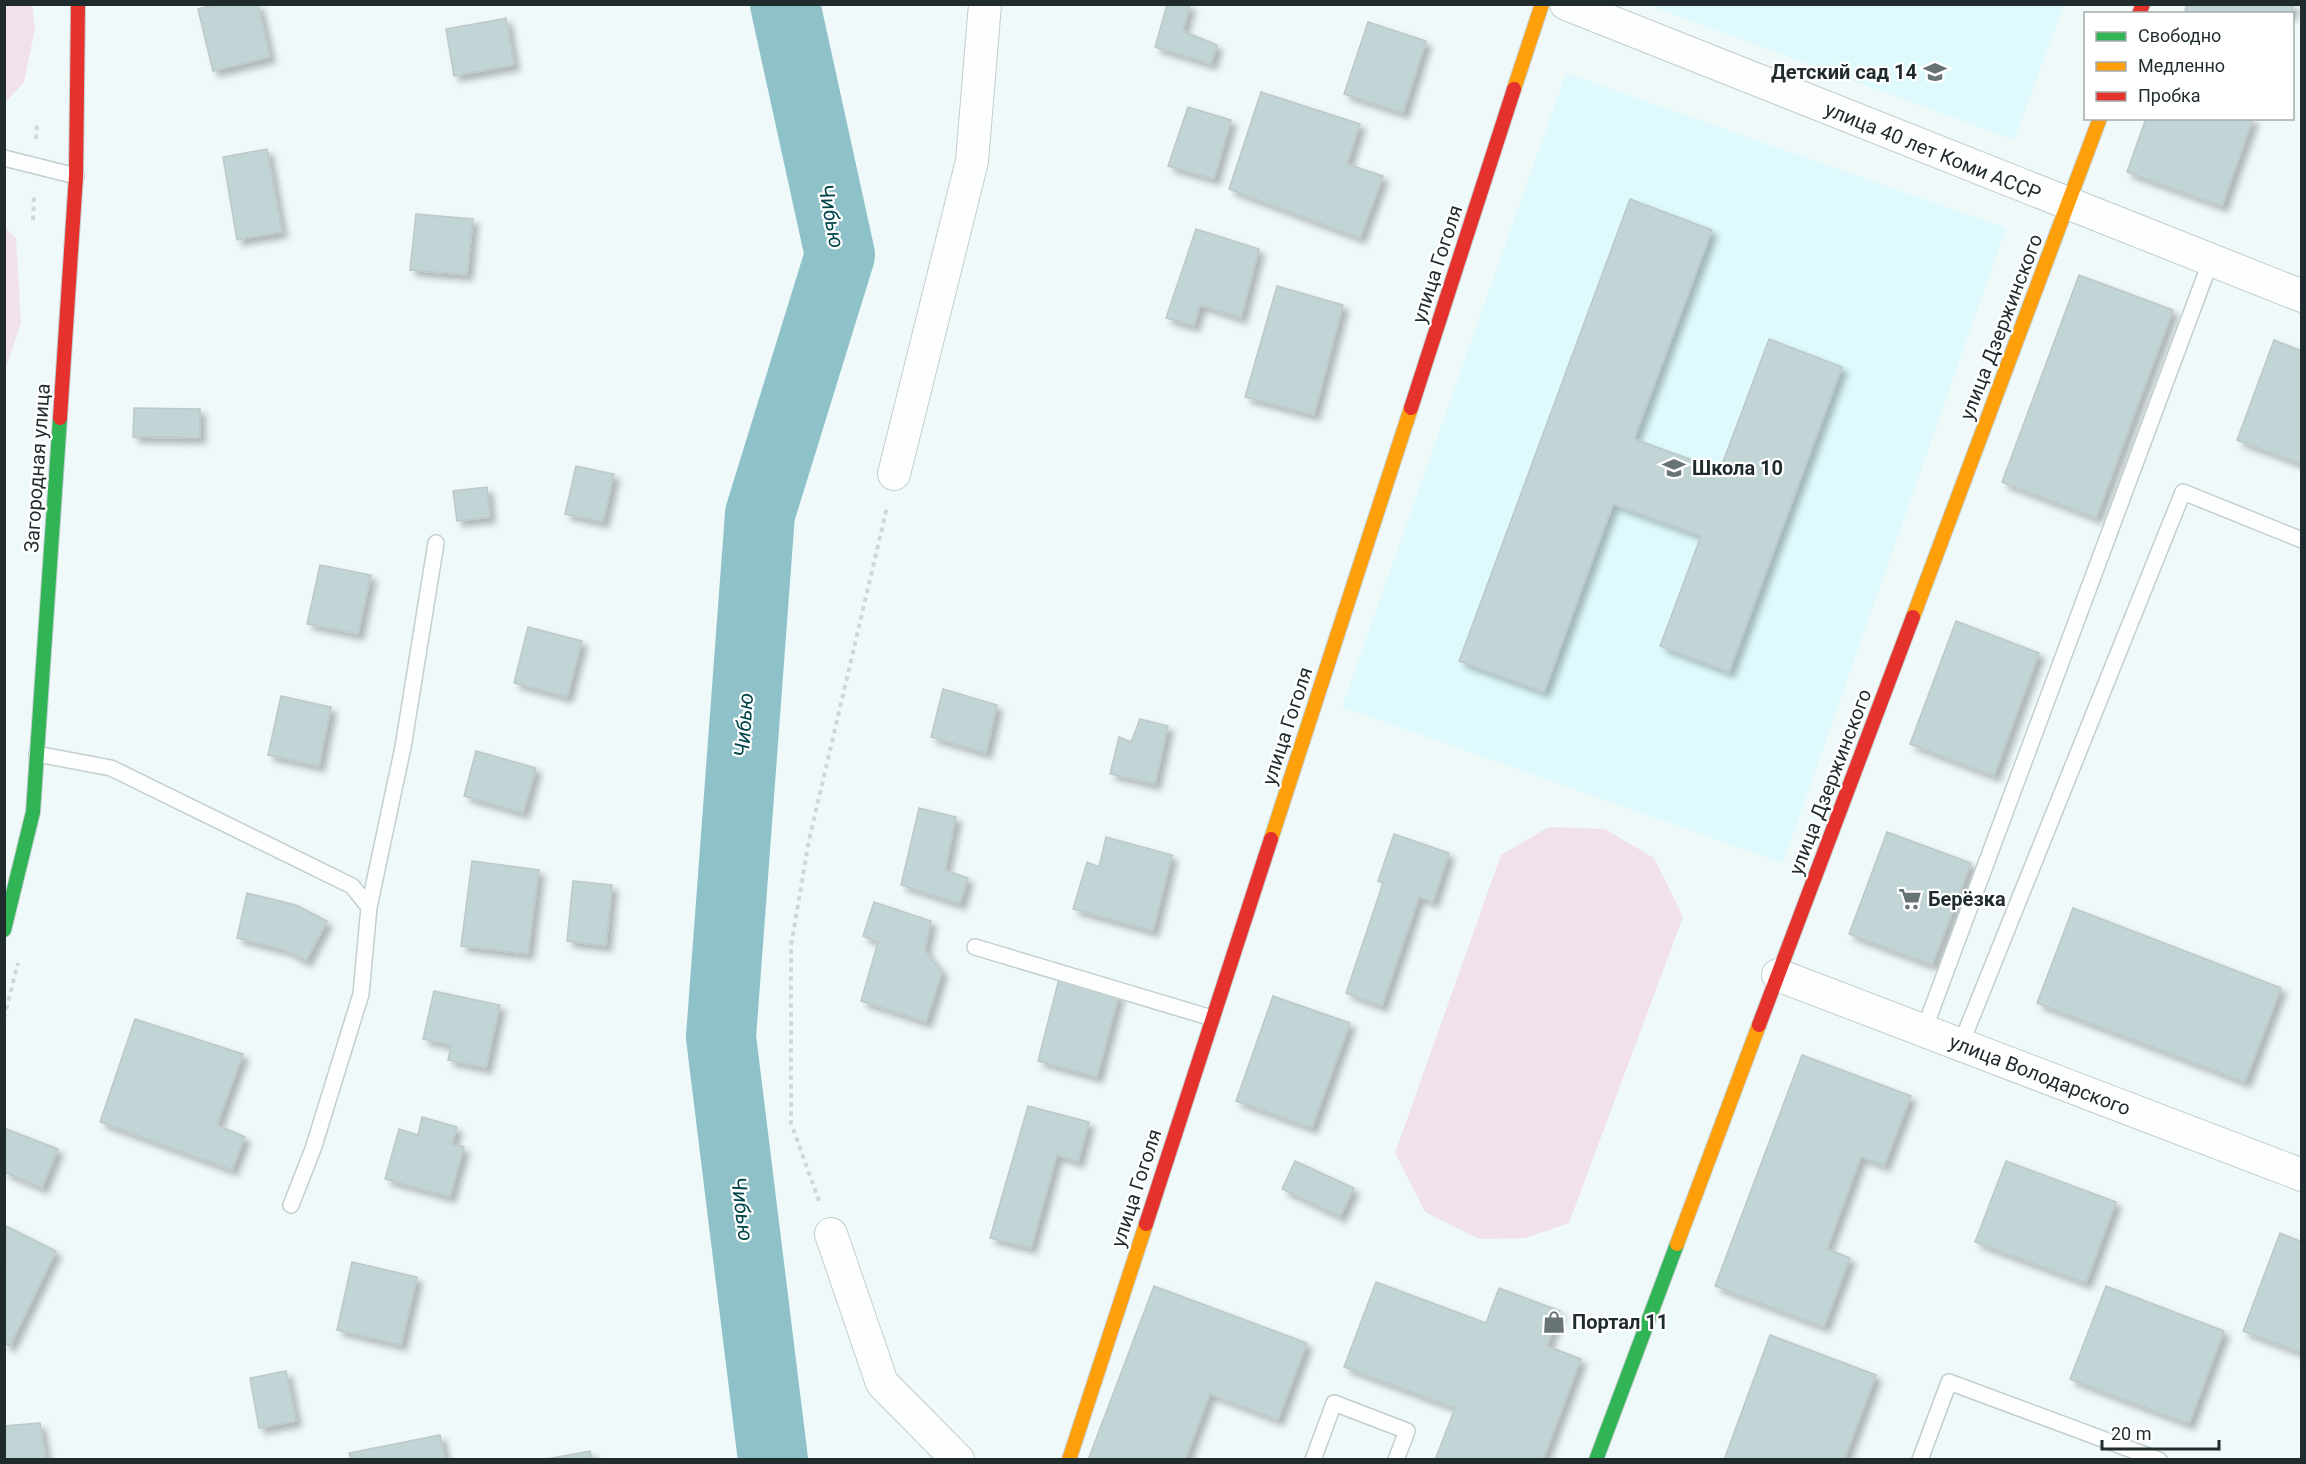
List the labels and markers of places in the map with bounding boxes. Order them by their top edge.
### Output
school or university icon: Детский сад 14 [1922,59,1948,85]
place label: Детский сад 14 [1771,60,1917,84]
school or university icon: Школа 10 [1661,455,1687,481]
place label: Школа 10 [1692,456,1783,480]
supermarket icon: Берёзка [1897,886,1923,912]
place label: Берёзка [1928,887,2006,911]
shop icon: Портал 11 [1541,1309,1567,1335]
place label: Портал 11 [1572,1310,1668,1334]

